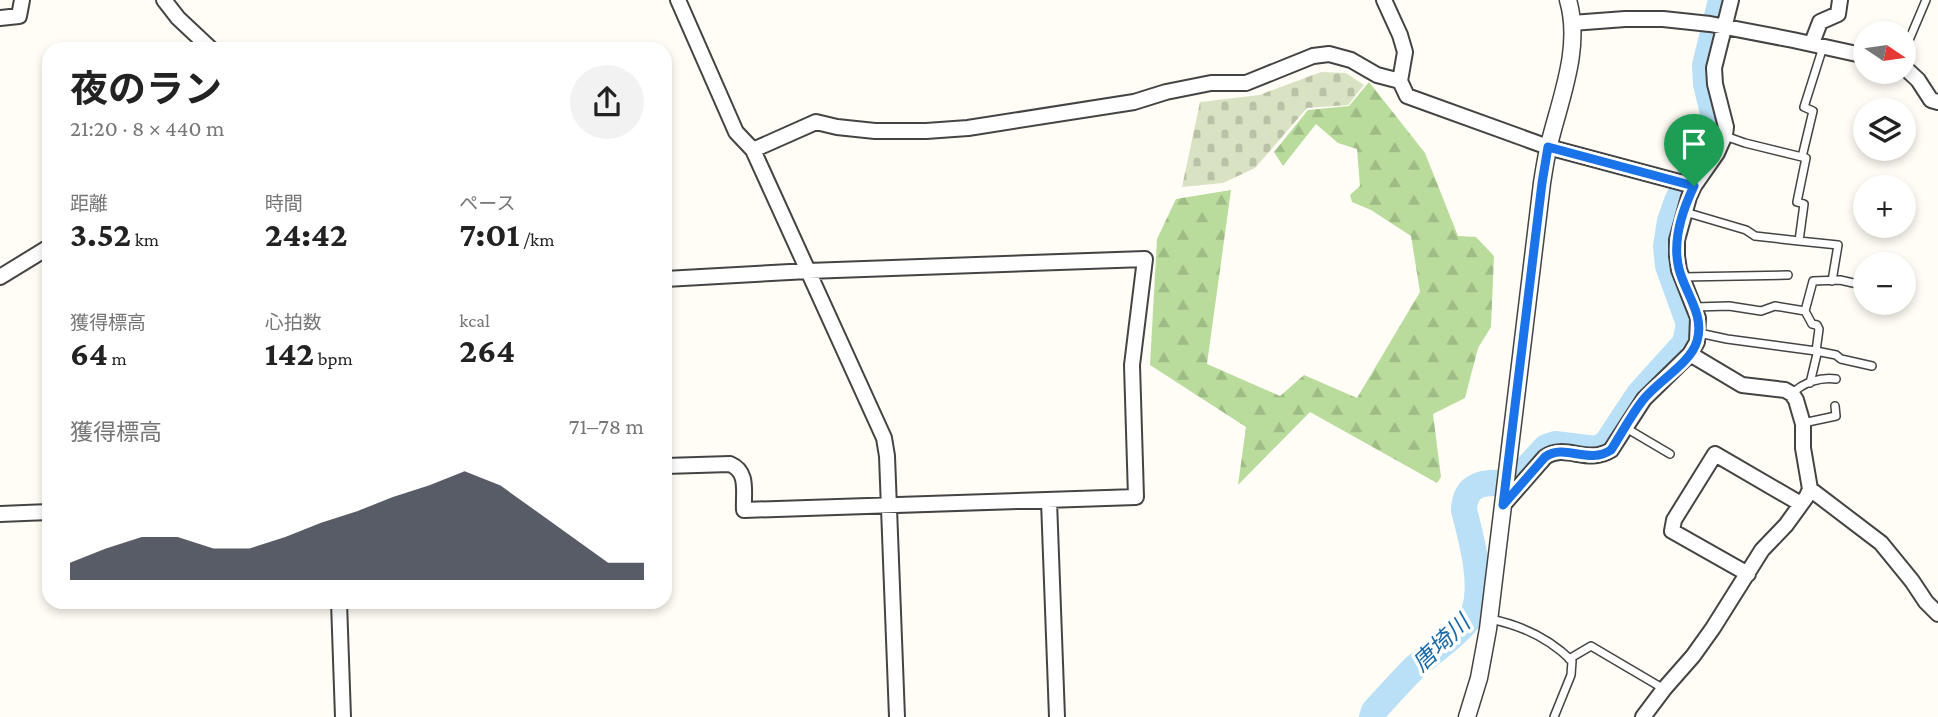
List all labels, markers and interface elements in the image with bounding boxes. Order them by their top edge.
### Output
north arrow [1853,21,1916,84]
map controls [1853,21,1916,315]
button: share [570,65,644,139]
text: 夜のラン [70,68,222,110]
button: layers [1853,98,1916,161]
pin [1664,114,1724,186]
text: 21:20 · 8 × 440 m [70,115,224,141]
icon: arrive [1675,125,1713,163]
button: + [1853,175,1916,238]
text: 距離 [70,193,108,214]
text: 時間 [265,193,303,214]
text: ペース [459,193,515,214]
text: 3.52 [70,215,131,254]
text: 24:42 [265,215,347,254]
text: 7:01 [459,215,520,254]
text: km [131,229,159,250]
text: /km [520,229,554,250]
button: − [1853,252,1916,315]
text: kcal [459,310,490,331]
text: 獲得標高 [70,312,146,333]
text: 心拍数 [265,312,322,333]
text: 264 [459,331,515,370]
text: 64 [70,334,108,373]
text: 142 [265,334,314,373]
text: m [108,348,127,369]
text: bpm [314,348,353,369]
text: 71–78 m [569,413,644,439]
text: 獲得標高 [70,419,162,445]
water label: 唐埼川 [1407,608,1477,676]

